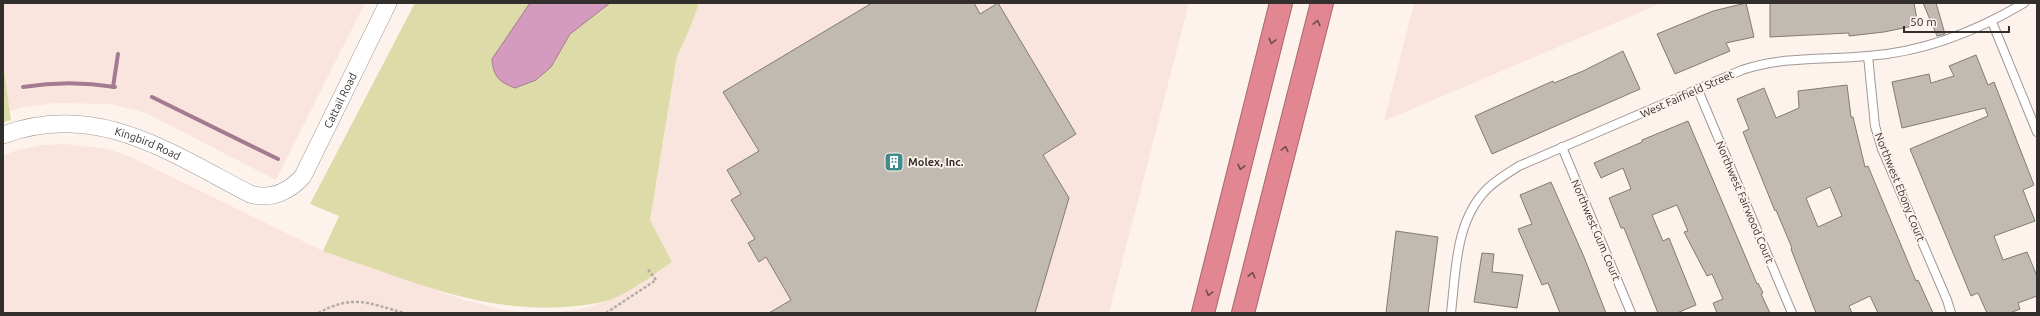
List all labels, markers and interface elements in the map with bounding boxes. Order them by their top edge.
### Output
scale bar [1904,8,2009,34]
text: 50 m [1910,15,1937,28]
one-way arrow [1312,20,1321,27]
one-way arrow [1268,38,1276,44]
street label: West Fairfield Street [1638,68,1736,120]
street label: Cattail Road [321,71,359,130]
street label: Kingbird Road [113,125,182,162]
street label: Northwest Ebony Court [1873,131,1928,244]
street label: Northwest Fairwood Court [1714,139,1777,266]
one-way arrow [1280,146,1288,153]
building icon: Molex, Inc. [883,151,905,173]
place label: Molex, Inc. [908,156,964,168]
one-way arrow [1237,164,1245,170]
street label: Northwest Gum Court [1569,178,1623,283]
one-way arrow [1248,272,1256,278]
one-way arrow [1205,290,1213,296]

